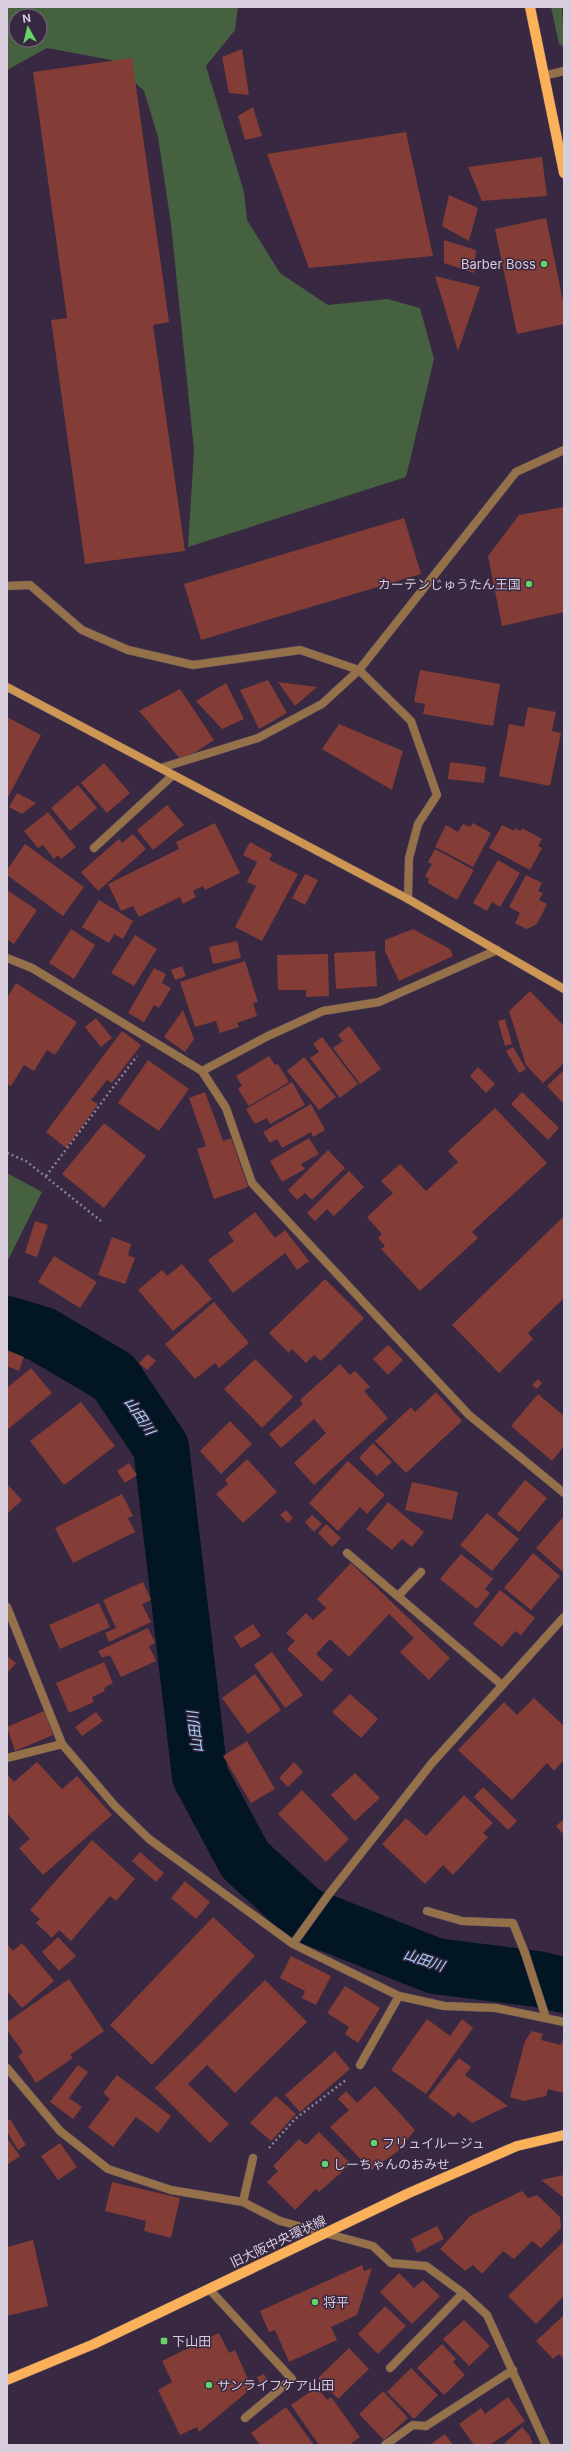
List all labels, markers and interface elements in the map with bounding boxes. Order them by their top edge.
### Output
north arrow [8,8,48,48]
text: N [21,11,32,26]
place label: Barber Boss [461,256,536,272]
marker: Barber Boss [539,259,549,269]
place label: カーテンじゅうたん王国 [378,576,521,592]
marker: カーテンじゅうたん王国 [524,579,534,589]
water label: 山田川 [122,1394,160,1440]
water label: 山田川 [183,1708,205,1754]
water label: 山田川 [402,1945,449,1975]
place label: フリュイルージュ [382,2135,485,2151]
marker: フリュイルージュ [369,2138,379,2148]
place label: しーちゃんのおみせ [333,2156,450,2172]
marker: しーちゃんのおみせ [320,2159,330,2169]
street label: 旧大阪中央環状線 [227,2212,329,2270]
place label: 将平 [323,2294,349,2310]
marker: 将平 [310,2297,320,2307]
place label: 下山田 [172,2333,211,2349]
marker: 下山田 [159,2336,169,2346]
place label: サンライフケア山田 [217,2377,334,2393]
marker: サンライフケア山田 [204,2380,214,2390]

